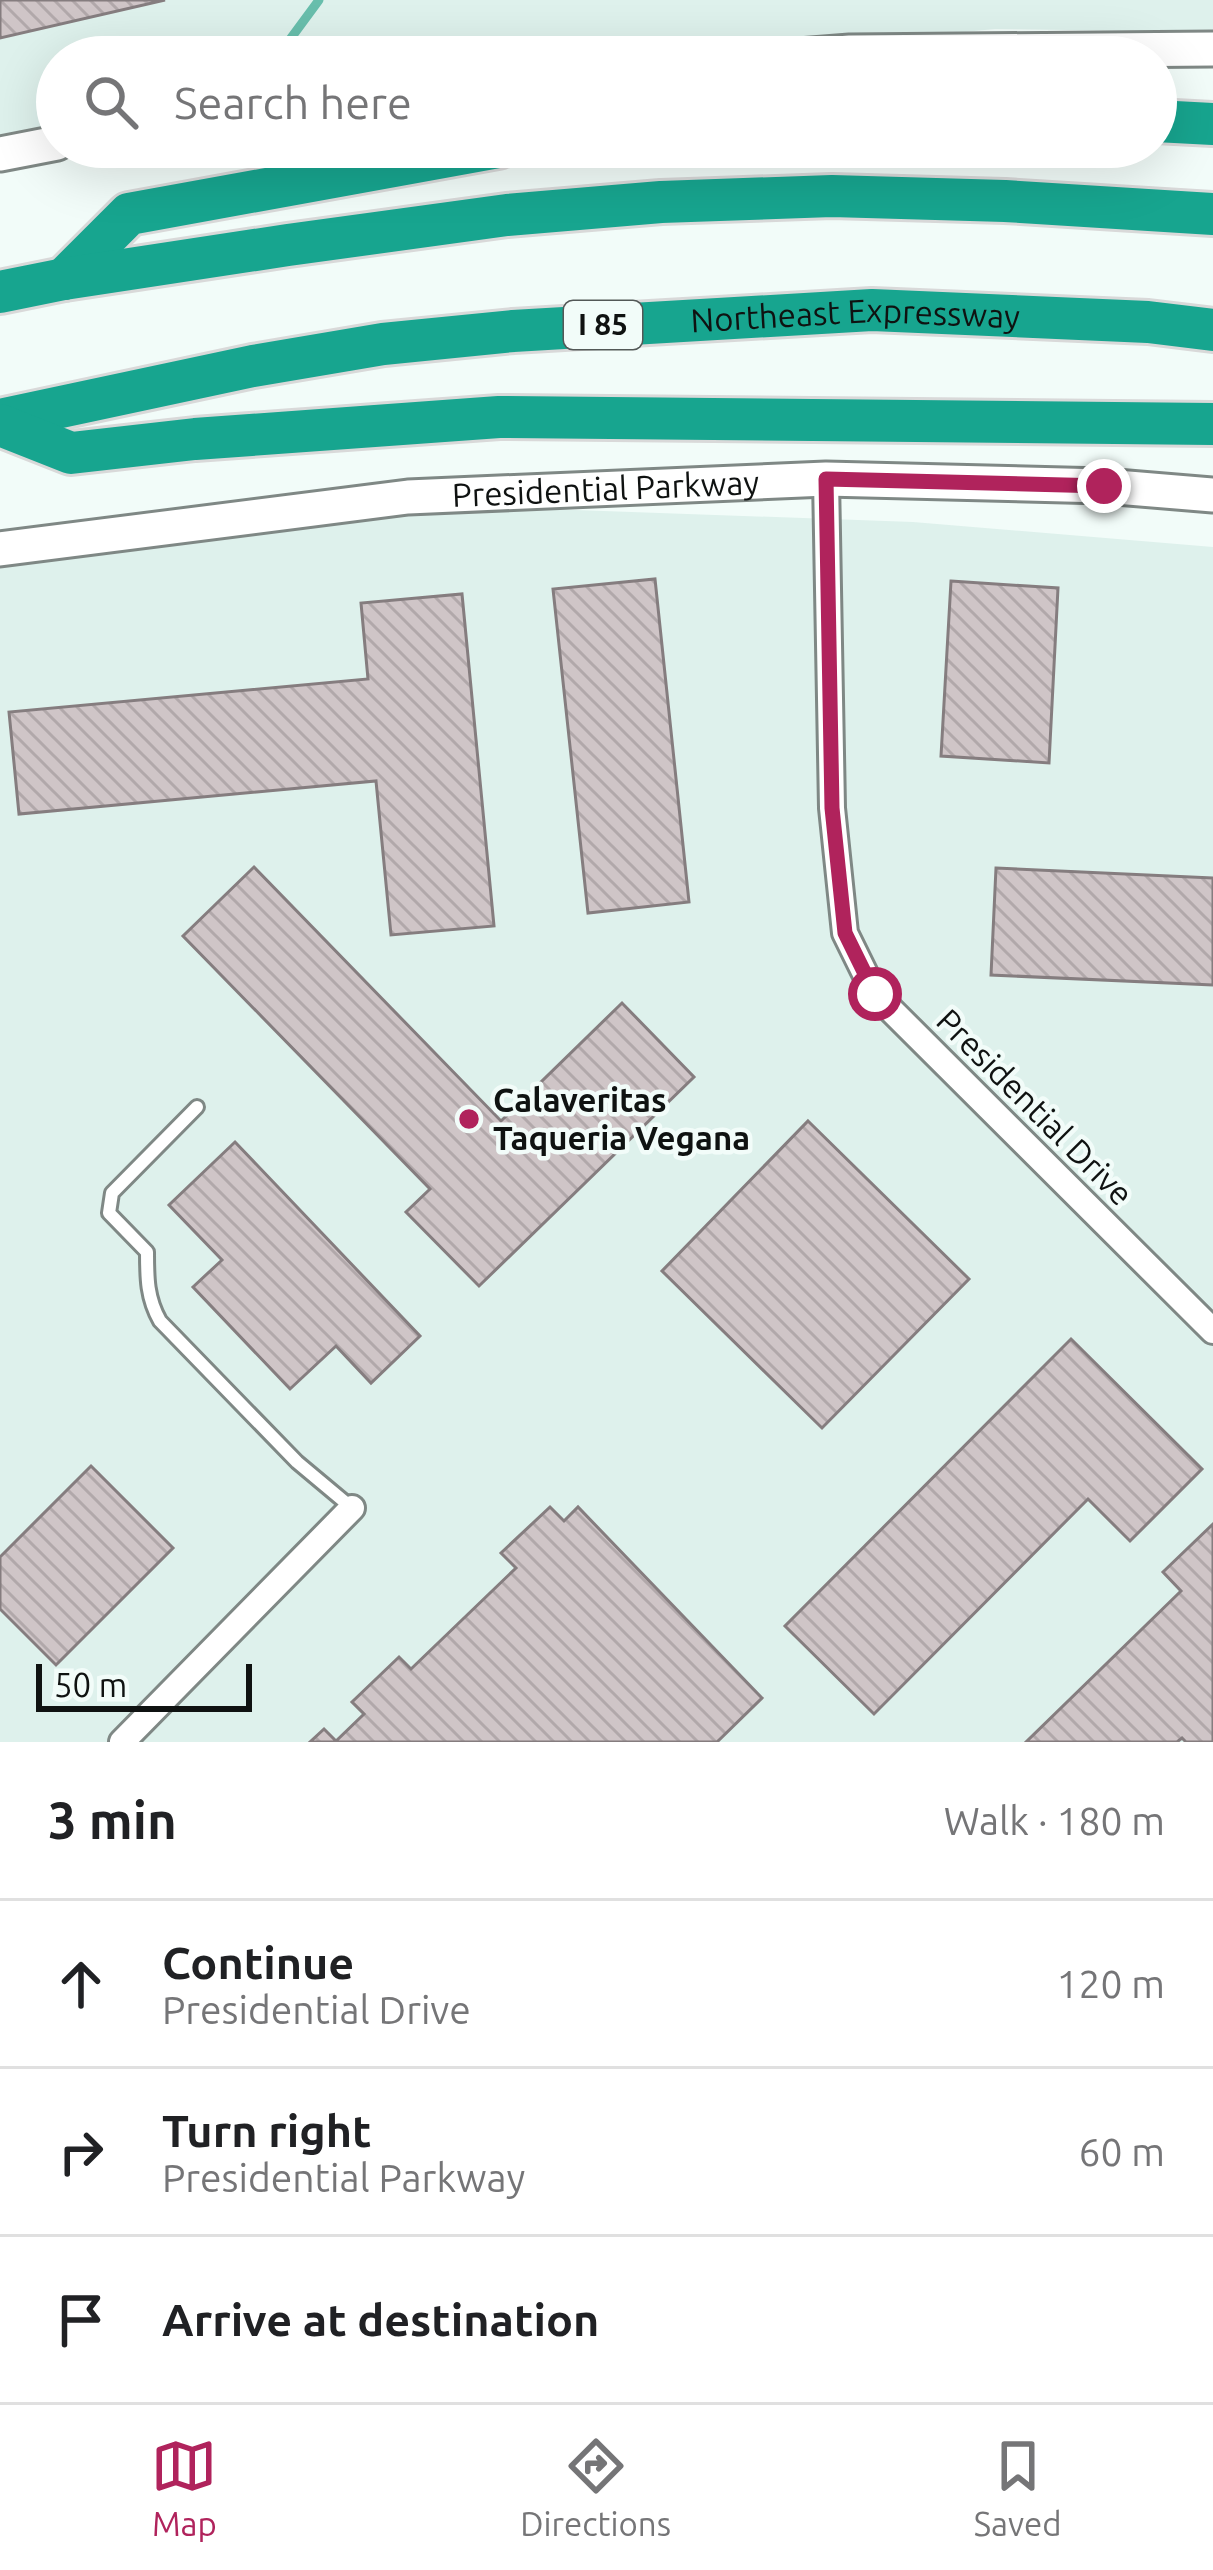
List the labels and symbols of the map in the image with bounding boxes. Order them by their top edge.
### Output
street label: Northeast Expressway [689,291,1021,339]
road number: I 85 [564,301,642,349]
route end [1077,459,1131,513]
street label: Presidential Parkway [451,463,760,513]
route start [848,967,902,1021]
street label: Presidential Drive [930,1001,1141,1212]
place label: Calaveritas Taqueria Vegana [493,1081,750,1156]
marker: Calaveritas Taqueria Vegana [456,1106,482,1132]
scale bar [36,1658,252,1711]

